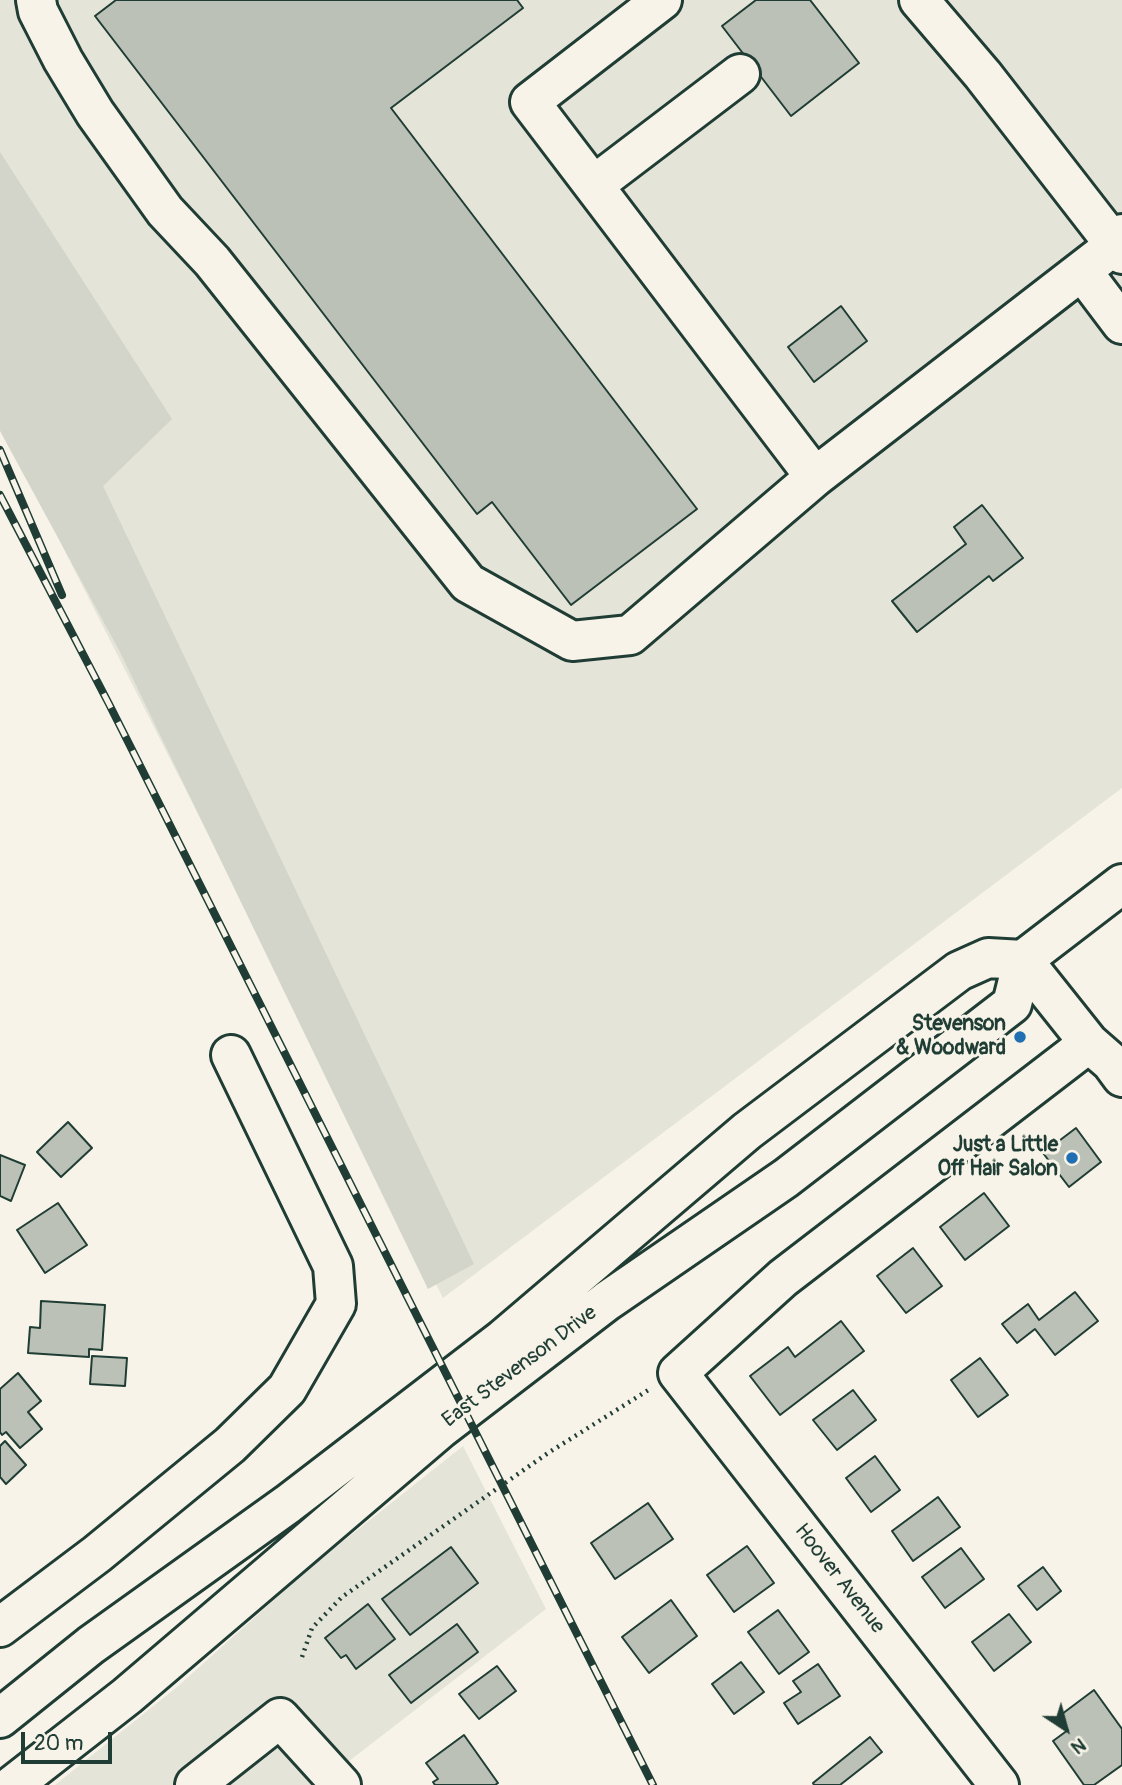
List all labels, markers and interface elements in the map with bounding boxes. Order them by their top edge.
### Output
place label: Stevenson & Woodward [896,1012,1006,1062]
marker: Stevenson & Woodward [1012,1029,1028,1045]
place label: Just a Little Off Hair Salon [938,1133,1058,1183]
marker: Just a Little Off Hair Salon [1064,1150,1080,1166]
street label: East Stevenson Drive [438,1301,602,1433]
street label: Hoover Avenue [788,1519,890,1639]
north arrow [1031,1694,1101,1764]
scale bar [24,1718,116,1762]
text: 20 m [34,1730,83,1757]
text: N [1066,1732,1091,1759]

